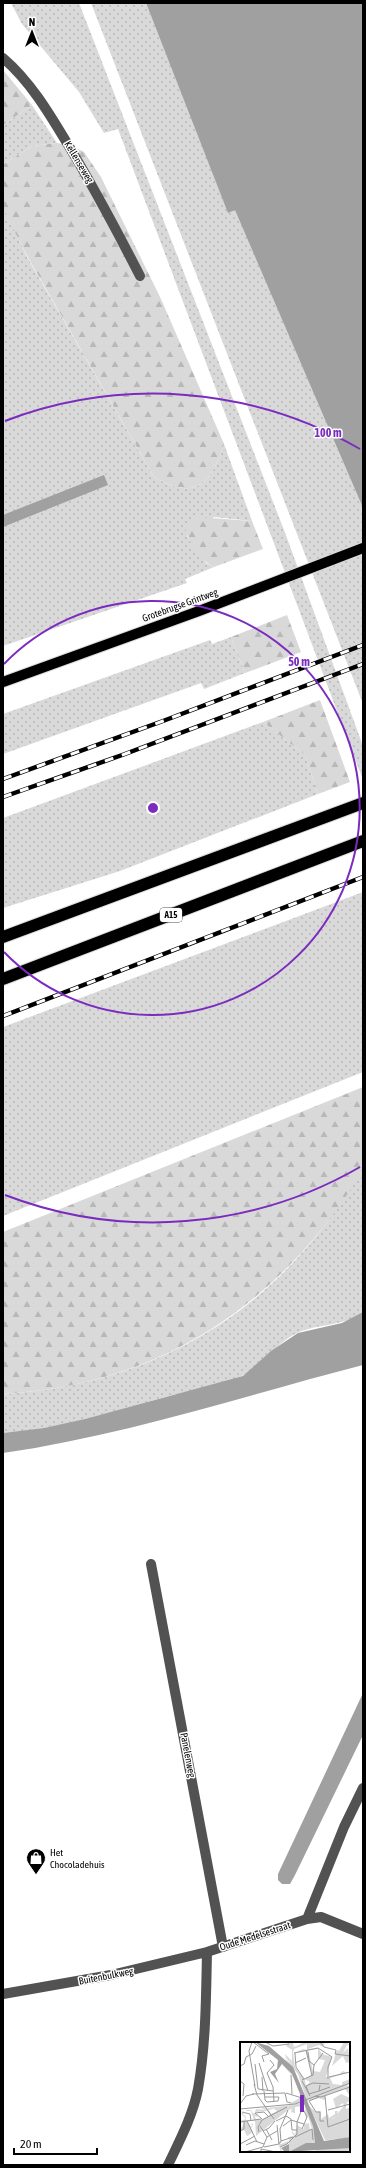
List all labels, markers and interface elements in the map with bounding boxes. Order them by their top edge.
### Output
north arrow [12,12,52,52]
text: N [29,16,35,28]
street label: Kellenseweg [62,139,96,185]
text: 100 m [314,426,342,440]
street label: Grotebrugse Grintweg [141,586,220,624]
text: 50 m [288,655,310,669]
centre of rings [146,801,160,815]
road number: A15 [160,908,182,922]
street label: Panelenweg [178,1732,198,1779]
shop icon: Het Chocoladehuis [25,1847,47,1875]
place label: Het Chocoladehuis [50,1847,105,1870]
street label: Oude Medelsestraat [218,1919,292,1953]
street label: Buitenbulkweg [78,1965,135,1987]
inset map [240,2042,350,2152]
scale bar [14,2130,97,2156]
text: 20 m [20,2137,42,2151]

